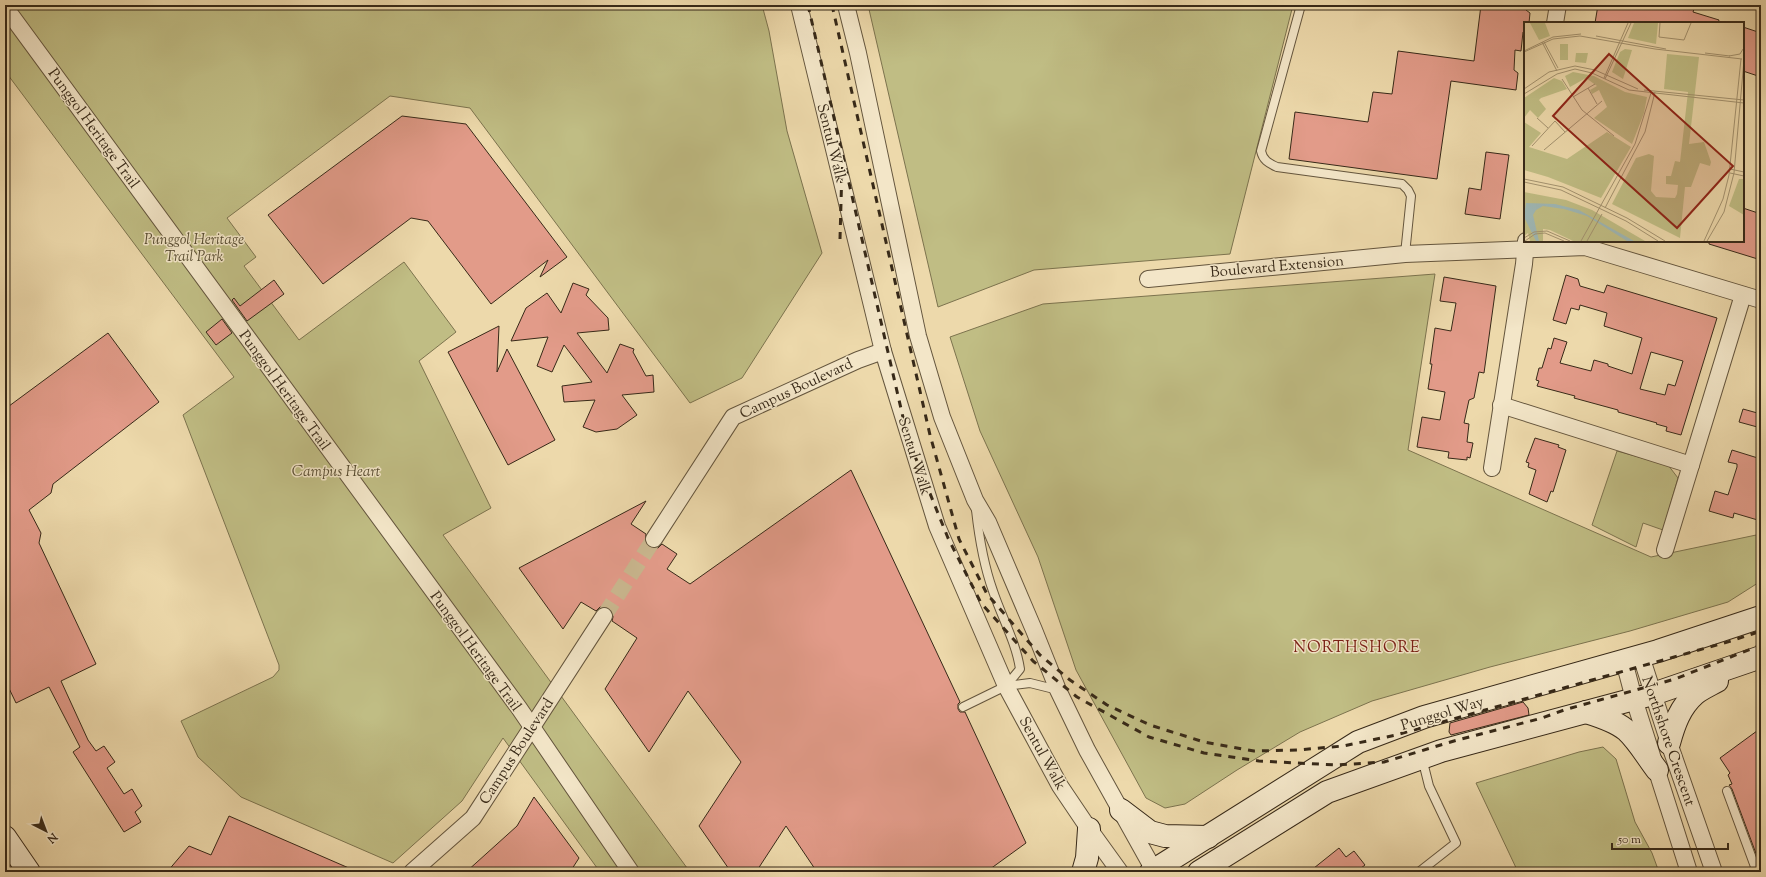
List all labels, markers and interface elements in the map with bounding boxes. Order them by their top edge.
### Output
inset map [1524,22,1744,242]
street label: Punggol Heritage Trail [42,65,144,193]
street label: Sentul Walk [811,102,851,185]
park label: Punggol Heritage Trail Park [144,230,244,268]
street label: Boulevard Extension [1209,251,1345,284]
street label: Punggol Heritage Trail [233,327,335,455]
street label: Campus Boulevard [737,354,857,425]
street label: Sentul Walk [892,415,935,498]
park label: Campus Heart [292,462,381,483]
street label: Punggol Heritage Trail [424,588,526,716]
district label: NORTHSHORE [1293,637,1421,660]
street label: Northshore Crescent [1635,674,1700,809]
street label: Punggol Way [1398,692,1487,737]
street label: Campus Boulevard [475,694,560,809]
street label: Sentul Walk [1013,713,1071,794]
north arrow [26,811,66,851]
scale bar [1612,825,1728,851]
text: N [43,828,61,847]
text: 50 m [1617,831,1641,849]

